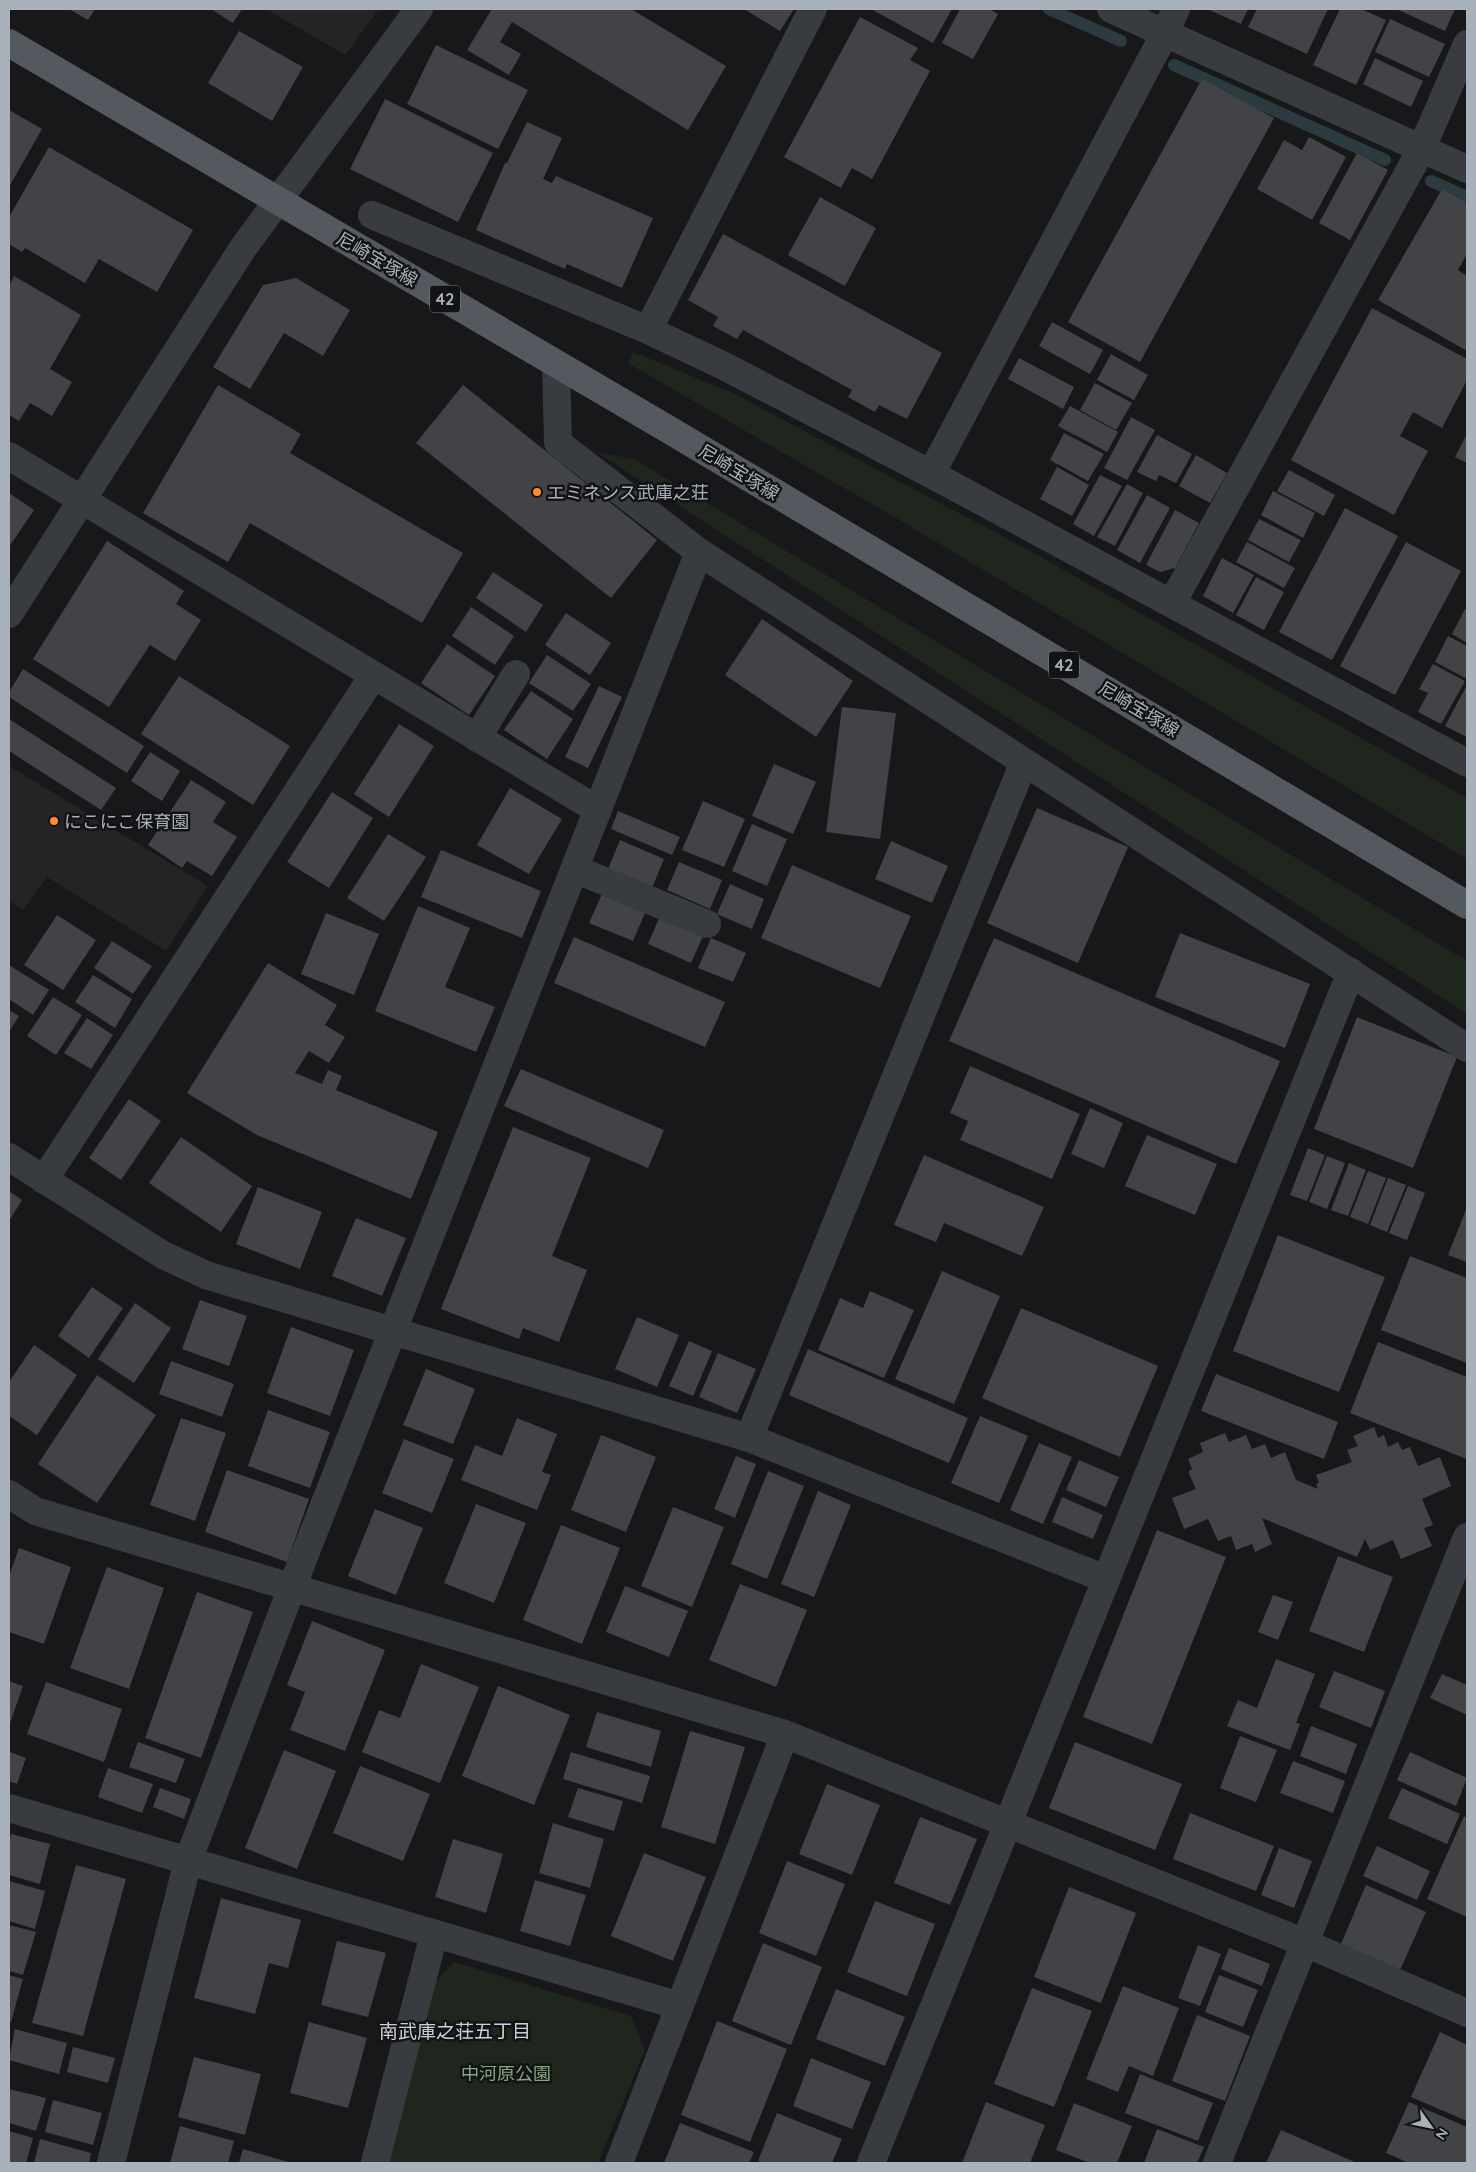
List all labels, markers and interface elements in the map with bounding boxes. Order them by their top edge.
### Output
street label: 尼崎宝塚線 [332,227,422,291]
road number: 42 [430,286,460,312]
street label: 尼崎宝塚線 [695,439,783,505]
place label: エミネンス武庫之荘 [547,481,709,504]
marker: エミネンス武庫之荘 [531,486,543,498]
road number: 42 [1049,652,1079,678]
street label: 尼崎宝塚線 [1095,676,1183,742]
place label: にこにこ保育園 [64,810,189,833]
marker: にこにこ保育園 [48,815,60,827]
district label: 南武庫之荘五丁目 [379,2019,531,2043]
park label: 中河原公園 [461,2062,551,2085]
north arrow [1406,2102,1456,2152]
text: N [1432,2125,1452,2143]

